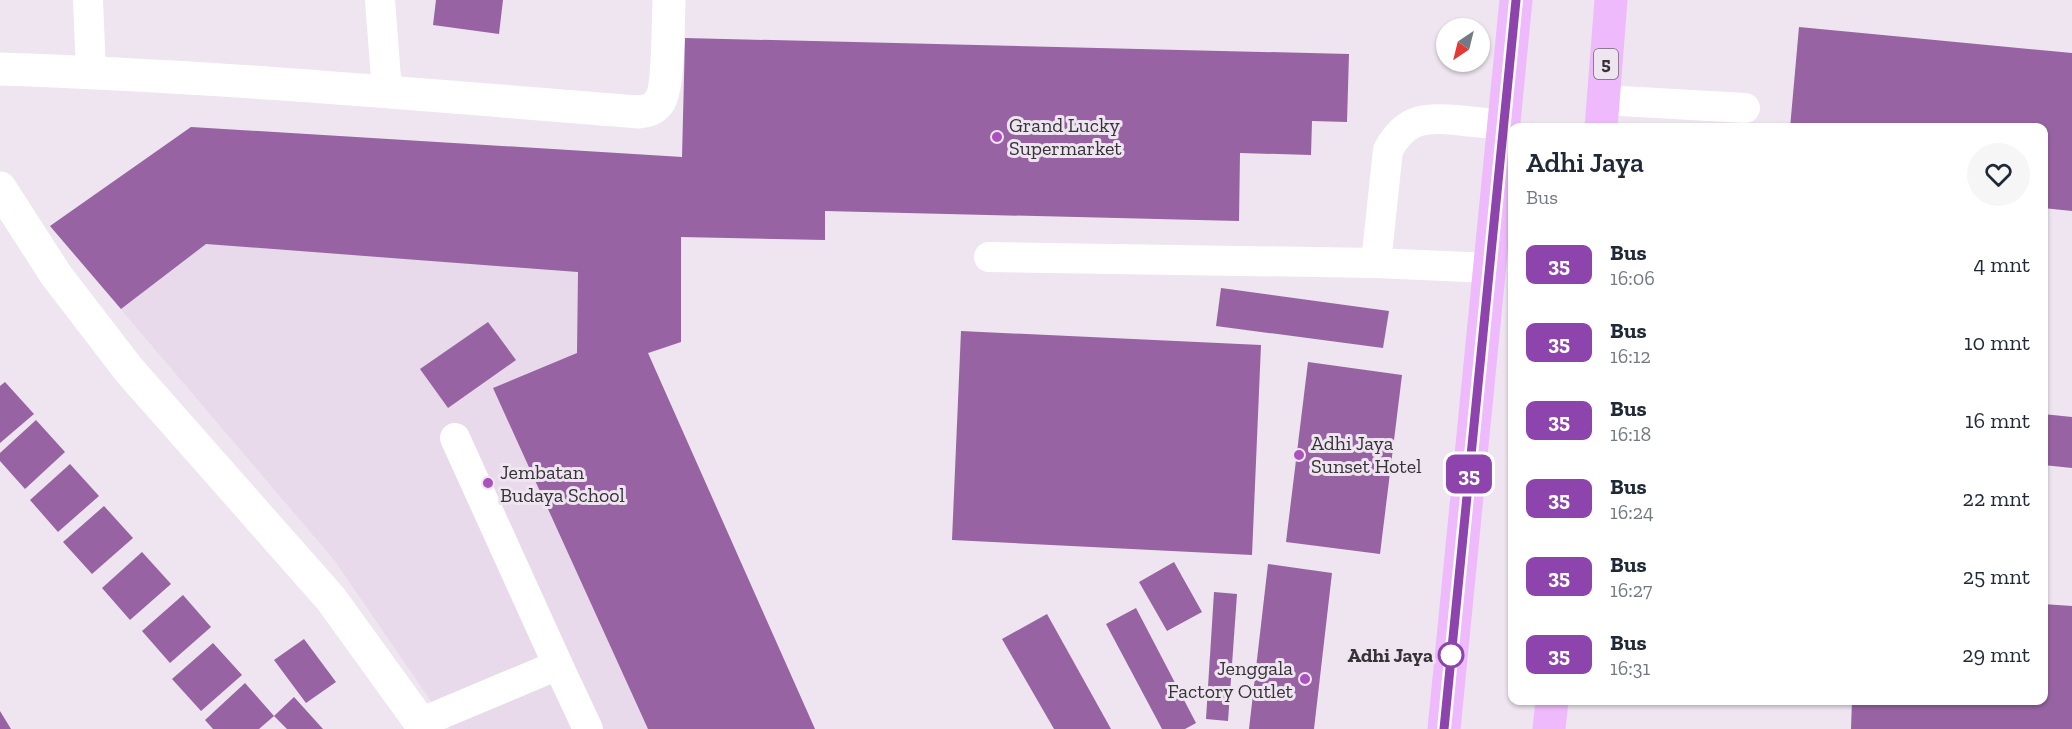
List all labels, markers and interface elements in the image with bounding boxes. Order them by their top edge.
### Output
north arrow [1436,18,1490,72]
map controls [1436,18,1490,72]
road number: 5 [1594,49,1618,79]
place label: Grand Lucky Supermarket [1009,113,1122,160]
marker: Grand Lucky Supermarket [990,130,1004,144]
button: heart [1967,143,2030,206]
text: Adhi Jaya [1526,146,1644,179]
text: Bus [1526,185,1558,209]
text: Bus [1610,239,1647,266]
text: 4 mnt [1973,251,2030,278]
text: 35 [1548,252,1570,277]
text: 16:06 [1610,266,1655,290]
text: Bus [1610,317,1647,344]
text: 10 mnt [1964,329,2030,356]
text: 35 [1548,330,1570,355]
text: 16:12 [1610,344,1651,368]
text: Bus [1610,395,1647,422]
text: 16 mnt [1965,407,2030,434]
text: 35 [1548,408,1570,433]
text: 16:18 [1610,422,1651,446]
place label: Adhi Jaya Sunset Hotel [1311,431,1422,478]
marker: Adhi Jaya Sunset Hotel [1292,448,1306,462]
line badge: 35 [1442,454,1496,494]
place label: Jembatan Budaya School [500,460,625,507]
text: 35 [1458,462,1480,487]
text: Bus [1610,473,1647,500]
marker: Jembatan Budaya School [481,476,495,490]
text: 22 mnt [1963,485,2030,512]
text: 35 [1548,486,1570,511]
text: 16:24 [1610,500,1654,524]
text: Bus [1610,551,1647,578]
text: 25 mnt [1963,563,2030,590]
text: 35 [1548,564,1570,589]
text: 16:27 [1610,578,1653,602]
text: Bus [1610,629,1647,656]
text: 29 mnt [1962,641,2030,668]
marker: Adhi Jaya [1438,642,1464,668]
text: 35 [1548,642,1570,667]
place label: Adhi Jaya [1348,643,1433,667]
place label: Jenggala Factory Outlet [1167,656,1294,703]
text: 16:31 [1610,656,1650,680]
marker: Jenggala Factory Outlet [1298,672,1312,686]

